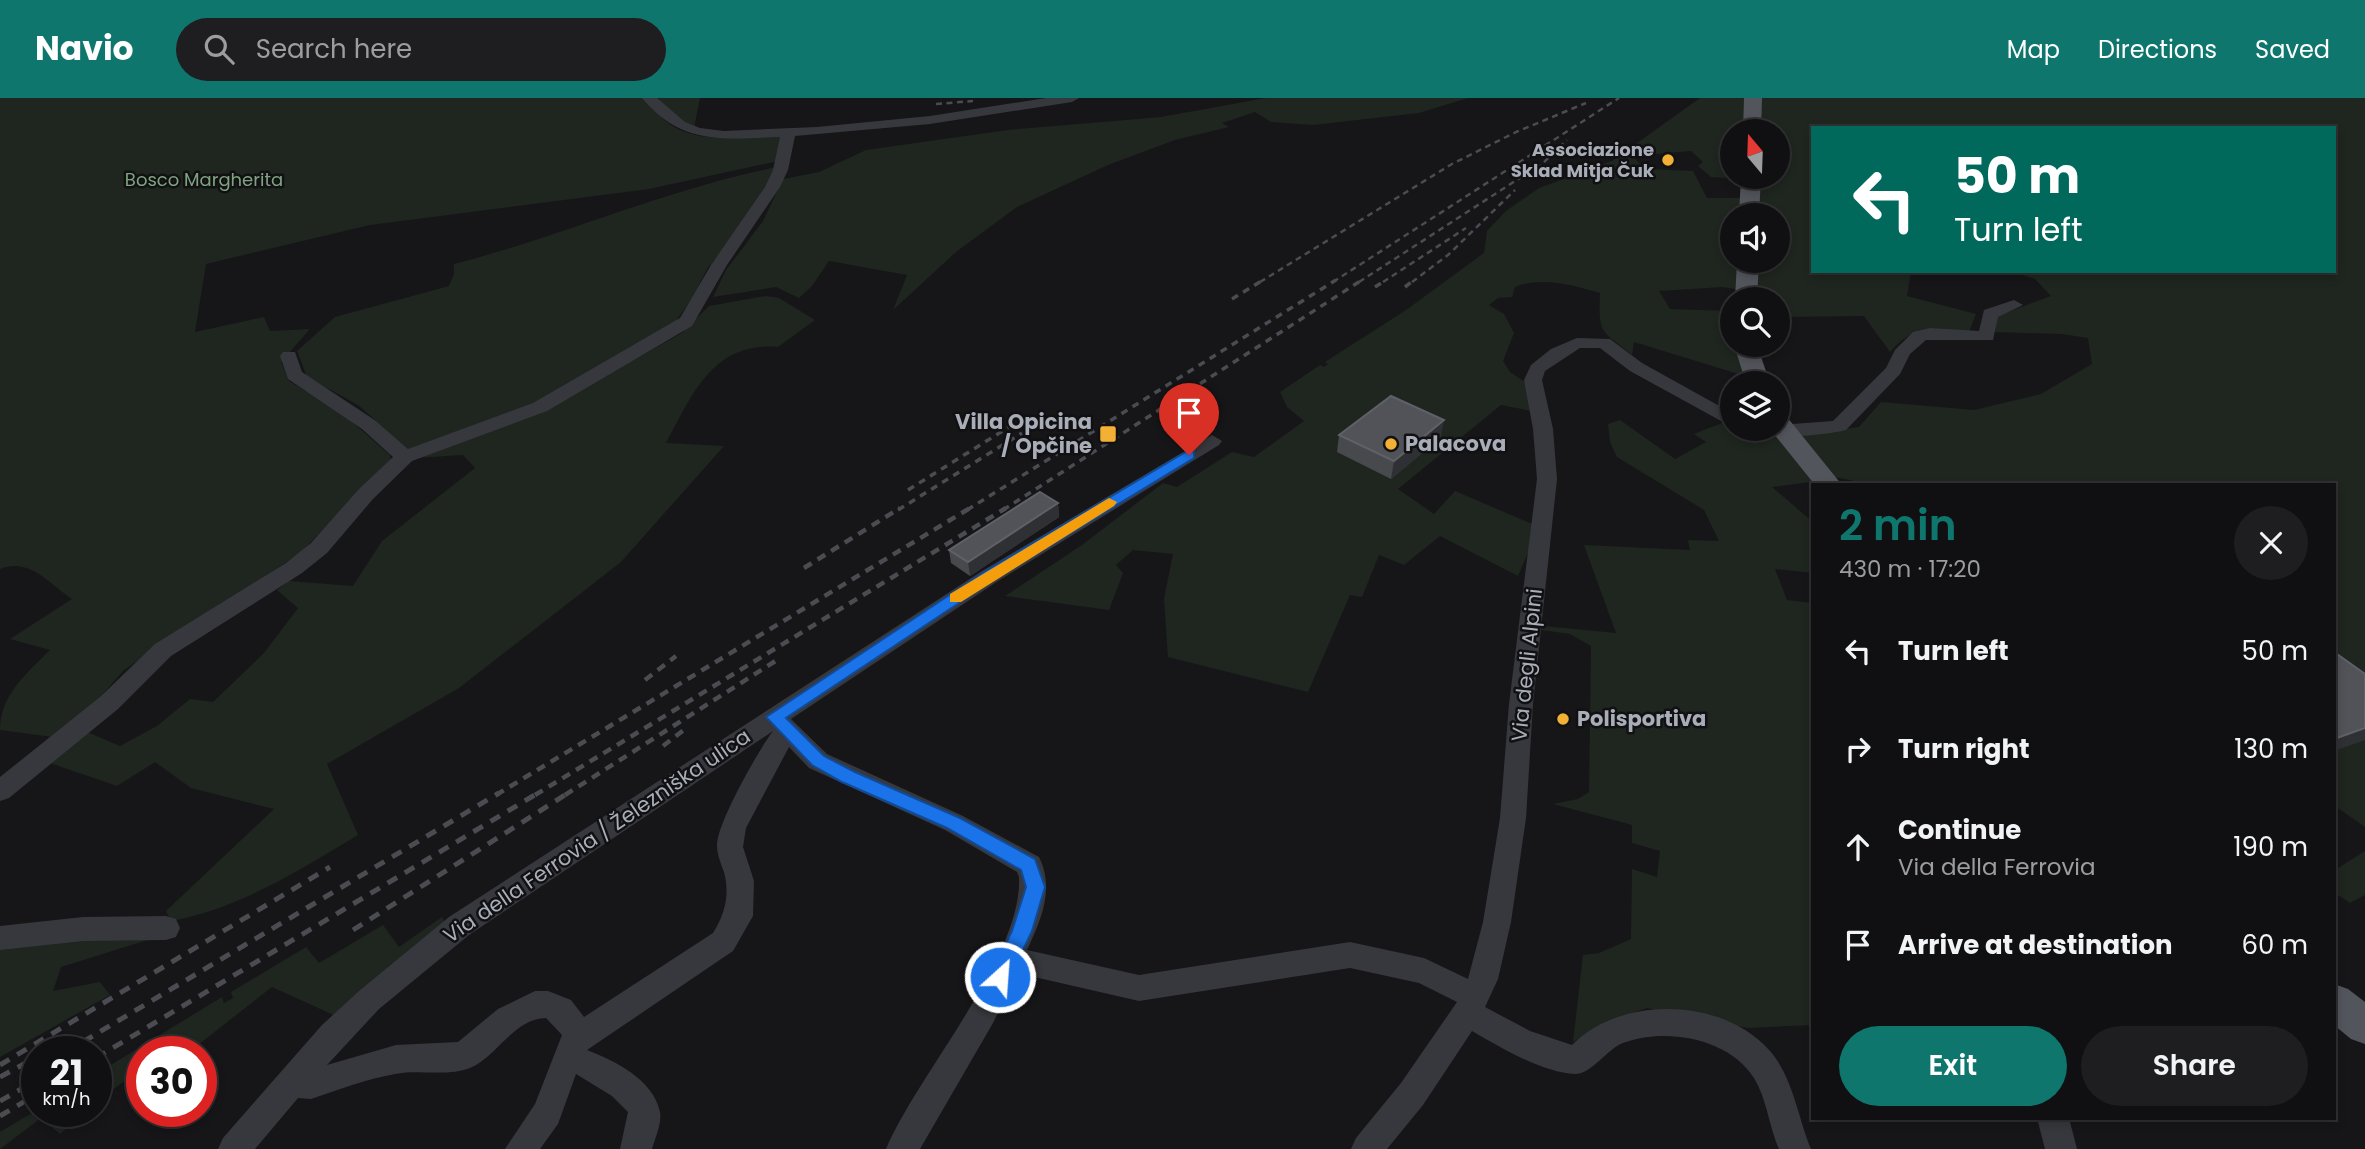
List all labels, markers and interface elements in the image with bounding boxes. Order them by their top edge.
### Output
search box [176,18,666,81]
text: Navio [35,25,134,72]
icon: search [200,30,238,68]
text: Search here [256,31,412,67]
text: Map [2007,33,2060,66]
text: Directions [2098,33,2217,66]
text: Saved [2255,33,2330,66]
north arrow [1720,119,1790,189]
map controls [1720,119,1790,441]
place label: Associazione Sklad Mitja Čuk [1511,137,1655,183]
text: 50 m [1954,142,2080,210]
marker: Associazione Sklad Mitja Čuk [1660,152,1676,168]
icon: left [1839,154,1930,245]
park label: Bosco Margherita [125,167,283,192]
button: sound [1720,203,1790,273]
text: Turn left [1954,207,2083,252]
button: search [1720,287,1790,357]
button: layers [1720,371,1790,441]
pin [1159,383,1219,455]
icon: arrive [1170,394,1208,432]
place label: Villa Opicina / Opčine [955,407,1092,460]
marker: Villa Opicina / Opčine [1098,424,1118,444]
place label: Palacova [1405,429,1506,458]
marker: Palacova [1383,436,1399,452]
text: 2 min [1839,496,1957,555]
button: close [2234,506,2308,580]
text: 430 m · 17:20 [1839,553,1981,585]
street label: Via degli Alpini [1504,587,1549,743]
icon: left [1839,632,1877,670]
text: Turn left [1898,633,2009,669]
text: 50 m [2242,633,2308,669]
place label: Polisportiva [1577,704,1706,733]
marker: Polisportiva [1555,711,1571,727]
street label: Via della Ferrovia / Železniška ulica [437,722,756,950]
icon: right [1839,730,1877,768]
text: Turn right [1898,731,2030,767]
text: 130 m [2234,731,2308,767]
text: Continue [1898,812,2021,848]
icon: ahead [1839,828,1877,866]
text: 190 m [2233,829,2308,865]
text: Via della Ferrovia [1898,851,2096,883]
icon: arrive [1839,926,1877,964]
text: Arrive at destination [1898,927,2173,963]
text: 60 m [2241,927,2308,963]
position arrow [963,940,1037,1014]
button: Exit [1839,1026,2067,1106]
button: Share [2081,1026,2308,1106]
speed limit sign: 30 [126,1036,217,1127]
text: 21 [50,1048,83,1097]
text: km/h [43,1086,90,1111]

